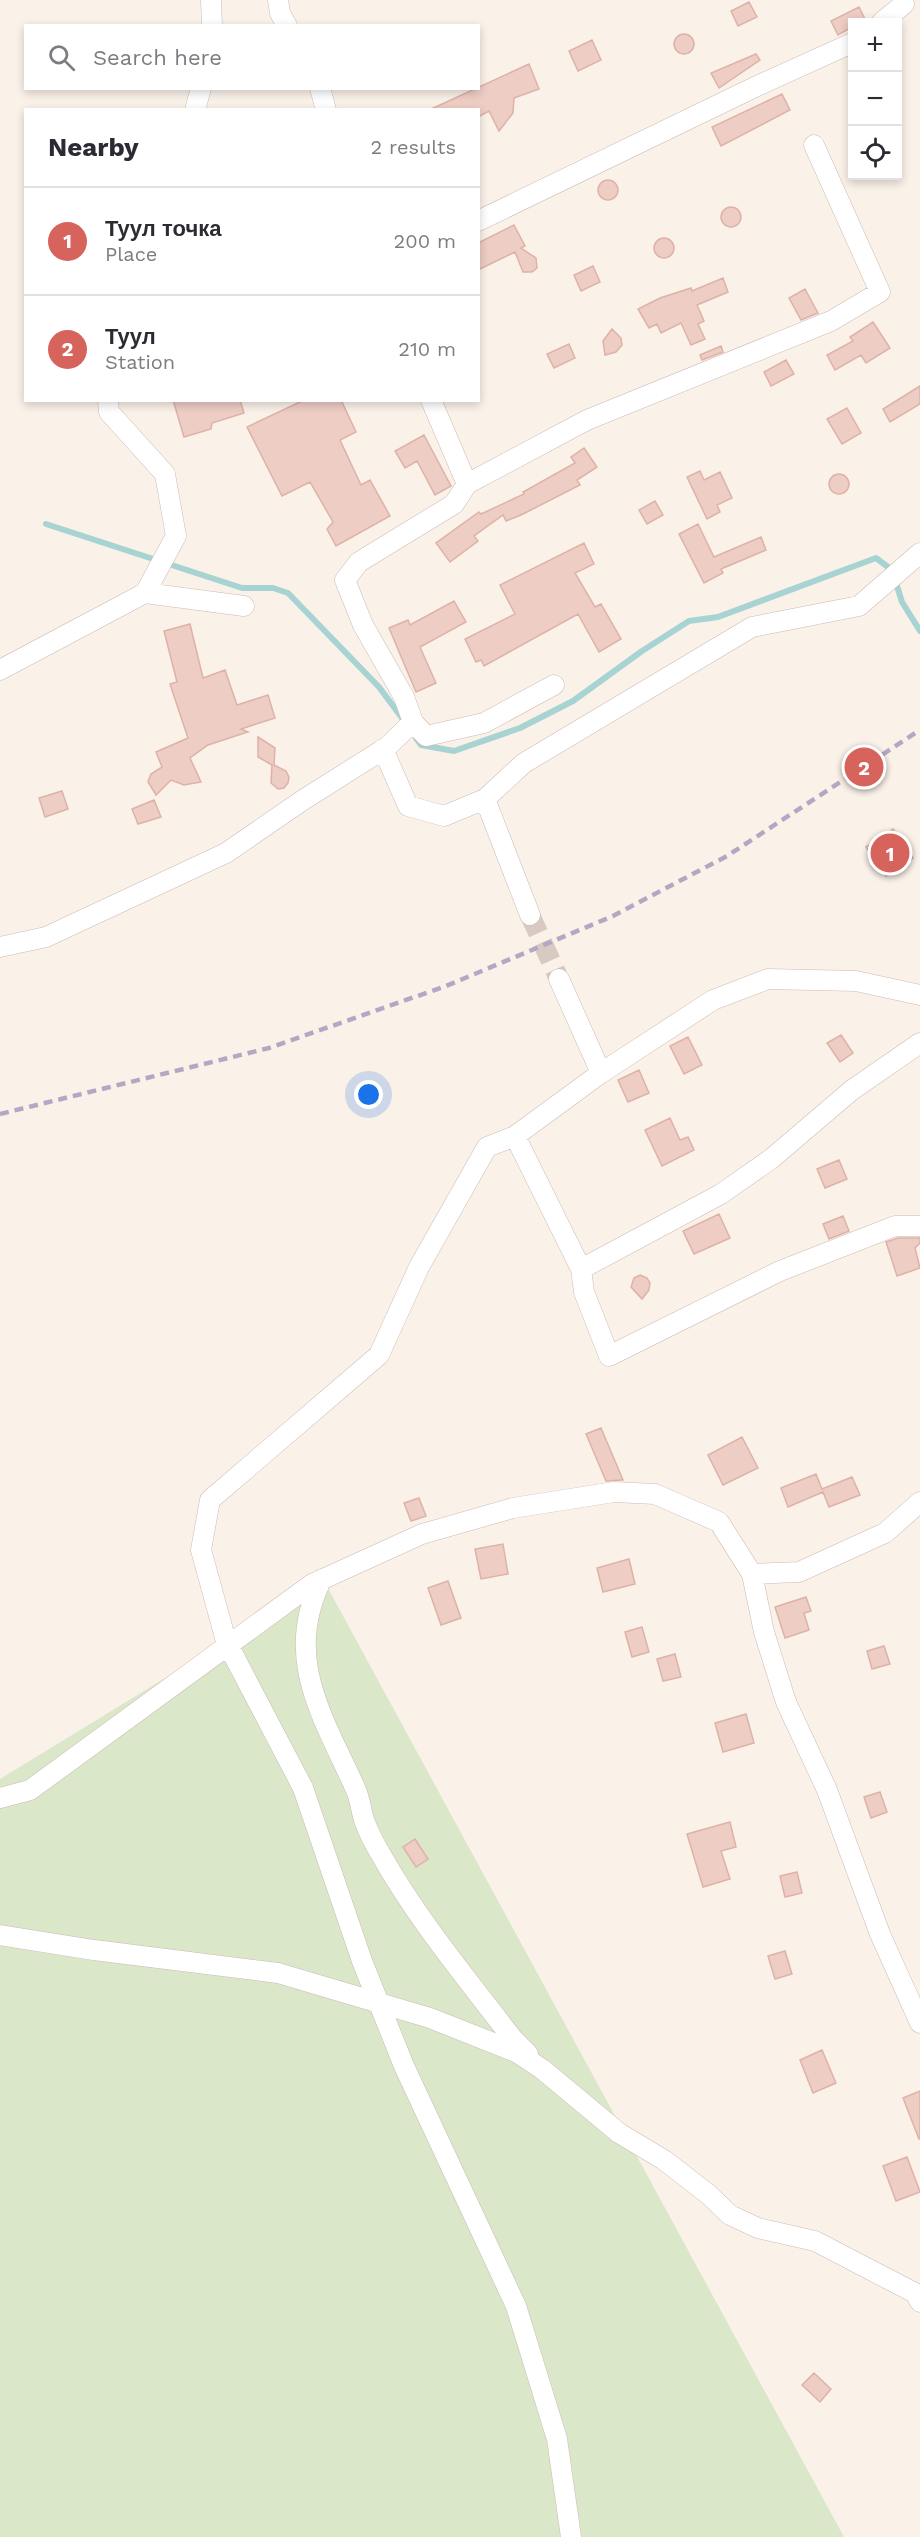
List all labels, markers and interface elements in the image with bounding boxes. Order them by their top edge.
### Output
map controls [848,18,902,180]
button: + [848,18,902,72]
search box [24,24,480,90]
icon: search [45,41,78,74]
text: Search here [93,45,222,70]
button: − [848,72,902,126]
button: locate [848,126,902,180]
text: Nearby [48,132,139,162]
text: 2 results [371,135,456,159]
text: Туул точка [105,216,221,241]
text: 1 [63,229,72,253]
text: 200 m [394,229,456,253]
text: Place [105,242,157,266]
text: Туул [105,324,156,349]
text: 2 [62,337,73,361]
text: 210 m [398,337,456,361]
text: Station [105,350,175,374]
pin: 2 [844,744,884,789]
pin: 1 [870,830,910,876]
your location [354,1080,383,1109]

